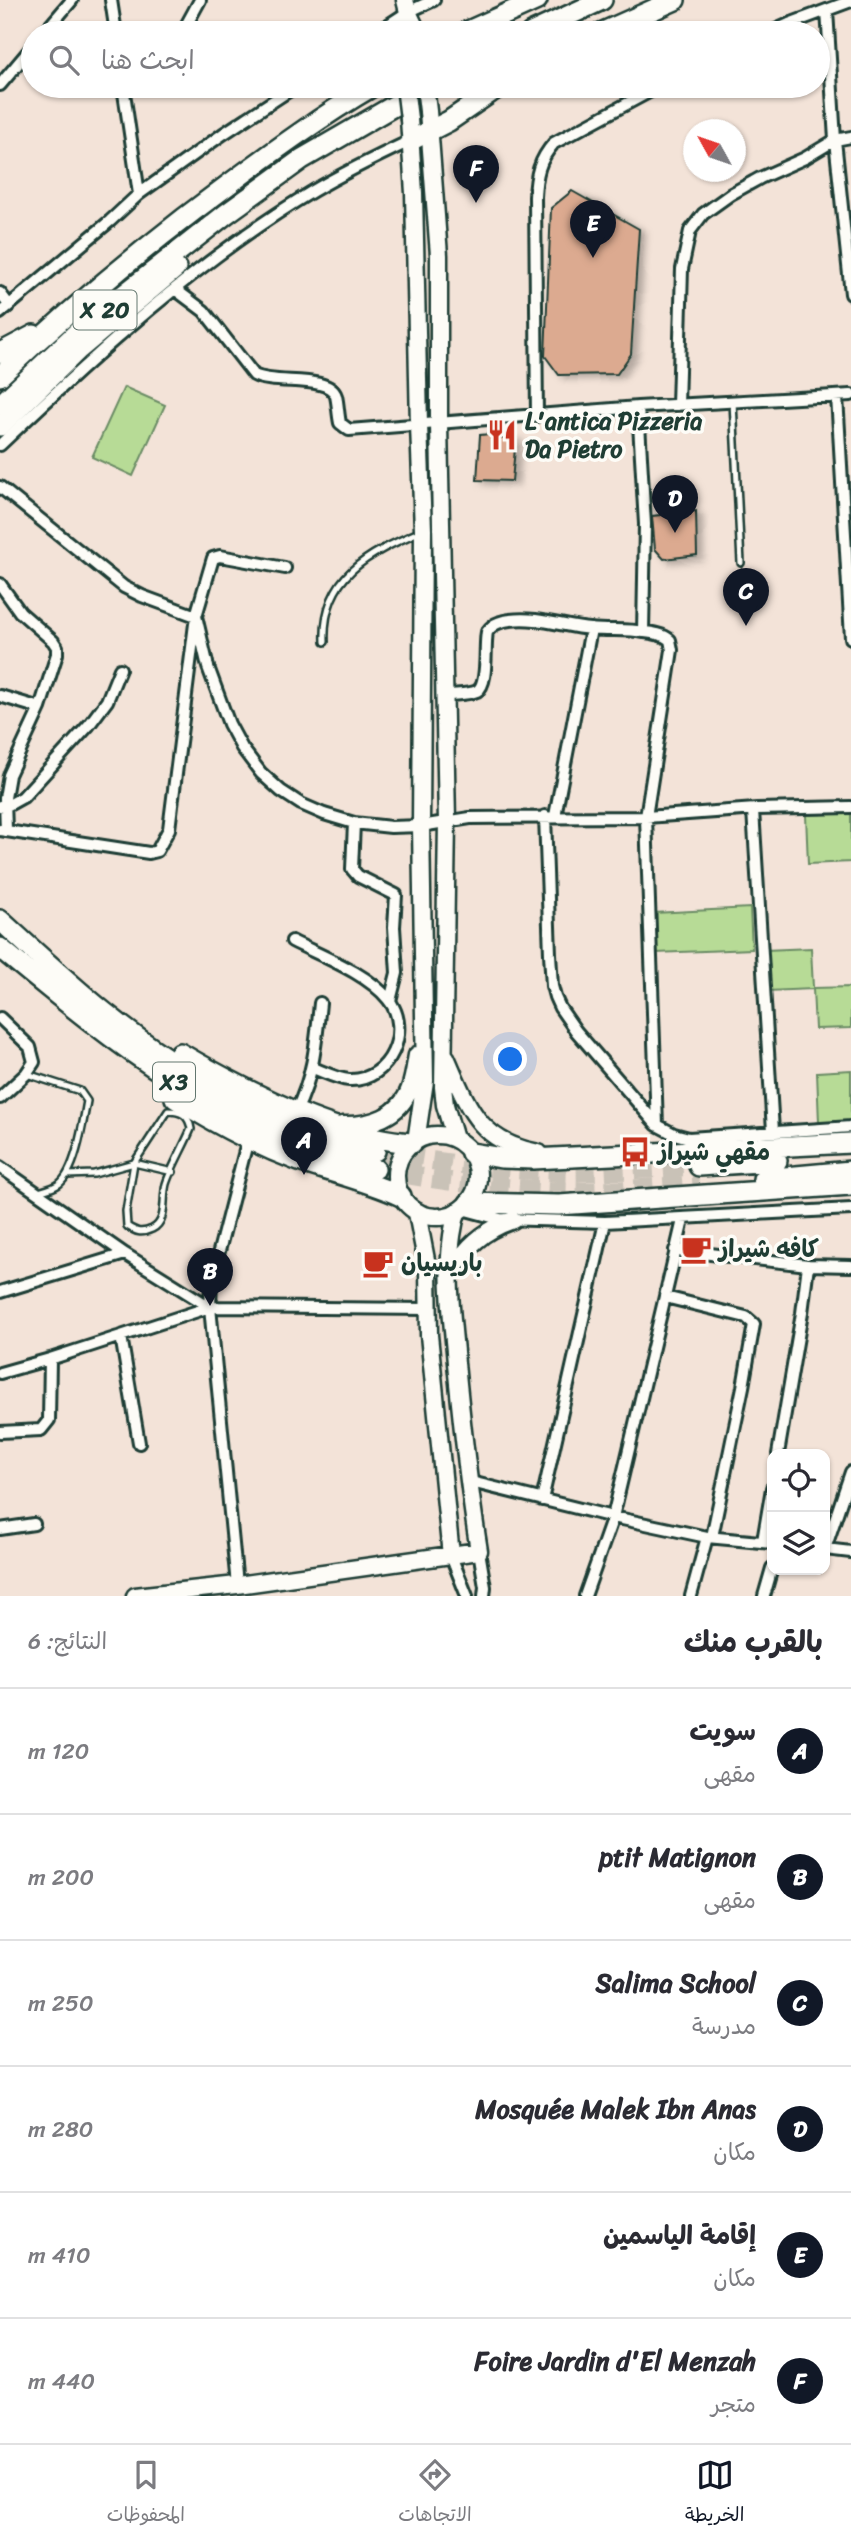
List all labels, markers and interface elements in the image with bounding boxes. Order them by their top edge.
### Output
search box [21,21,830,98]
text: ابحث هنا [101,37,195,83]
icon: search [45,41,83,79]
north arrow [683,119,746,182]
pin: F [453,145,499,203]
pin: E [570,200,616,258]
road number: X 20 [74,290,136,330]
place label: L'antica Pizzeria Da Pietro [525,400,702,470]
restaurant icon: L'antica Pizzeria Da Pietro [485,418,519,452]
pin: D [652,475,698,533]
pin: C [723,568,769,626]
your location [493,1042,527,1076]
road number: X3 [153,1063,195,1102]
pin: A [281,1117,327,1175]
place label: مقهي شيراز [656,1131,770,1173]
bus stop icon: مقهي شيراز [618,1135,652,1169]
place label: کافه شيراز [717,1228,819,1270]
cafe icon: کافه شيراز [679,1232,713,1266]
place label: باريسيان [401,1242,482,1284]
cafe icon: باريسيان [361,1246,395,1280]
pin: B [187,1248,233,1306]
map controls [767,1449,830,1575]
button: locate [767,1449,830,1512]
button: layers [767,1512,830,1575]
text: بالقرب منك [684,1615,823,1669]
text: النتائج: 6 [28,1621,107,1662]
text: سويت [690,1708,756,1754]
text: 120 m [28,1731,89,1772]
text: A [792,1731,808,1772]
text: مقهى [703,1754,756,1795]
text: ptit Matignon [599,1834,756,1880]
text: 200 m [28,1857,94,1898]
text: B [793,1857,807,1898]
text: مقهى [703,1880,756,1921]
text: Salima School [596,1960,756,2006]
text: 250 m [28,1983,94,2024]
text: C [793,1983,807,2024]
text: مدرسة [692,2006,756,2047]
text: Mosquée Malek Ibn Anas [475,2086,756,2132]
text: 280 m [28,2109,93,2150]
text: D [793,2109,807,2150]
text: مكان [713,2132,756,2173]
text: إقامة الياسمين [603,2212,756,2258]
text: 410 m [28,2235,90,2276]
text: E [794,2235,806,2276]
text: مكان [713,2258,756,2299]
text: Foire Jardin d'El Menzah [474,2338,756,2384]
text: 440 m [28,2361,95,2402]
text: F [794,2361,806,2402]
text: متجر [711,2384,756,2425]
tab: المحفوظات [107,2456,185,2531]
tab: الاتجاهات [398,2456,472,2531]
tab: الخريطة [685,2456,744,2531]

